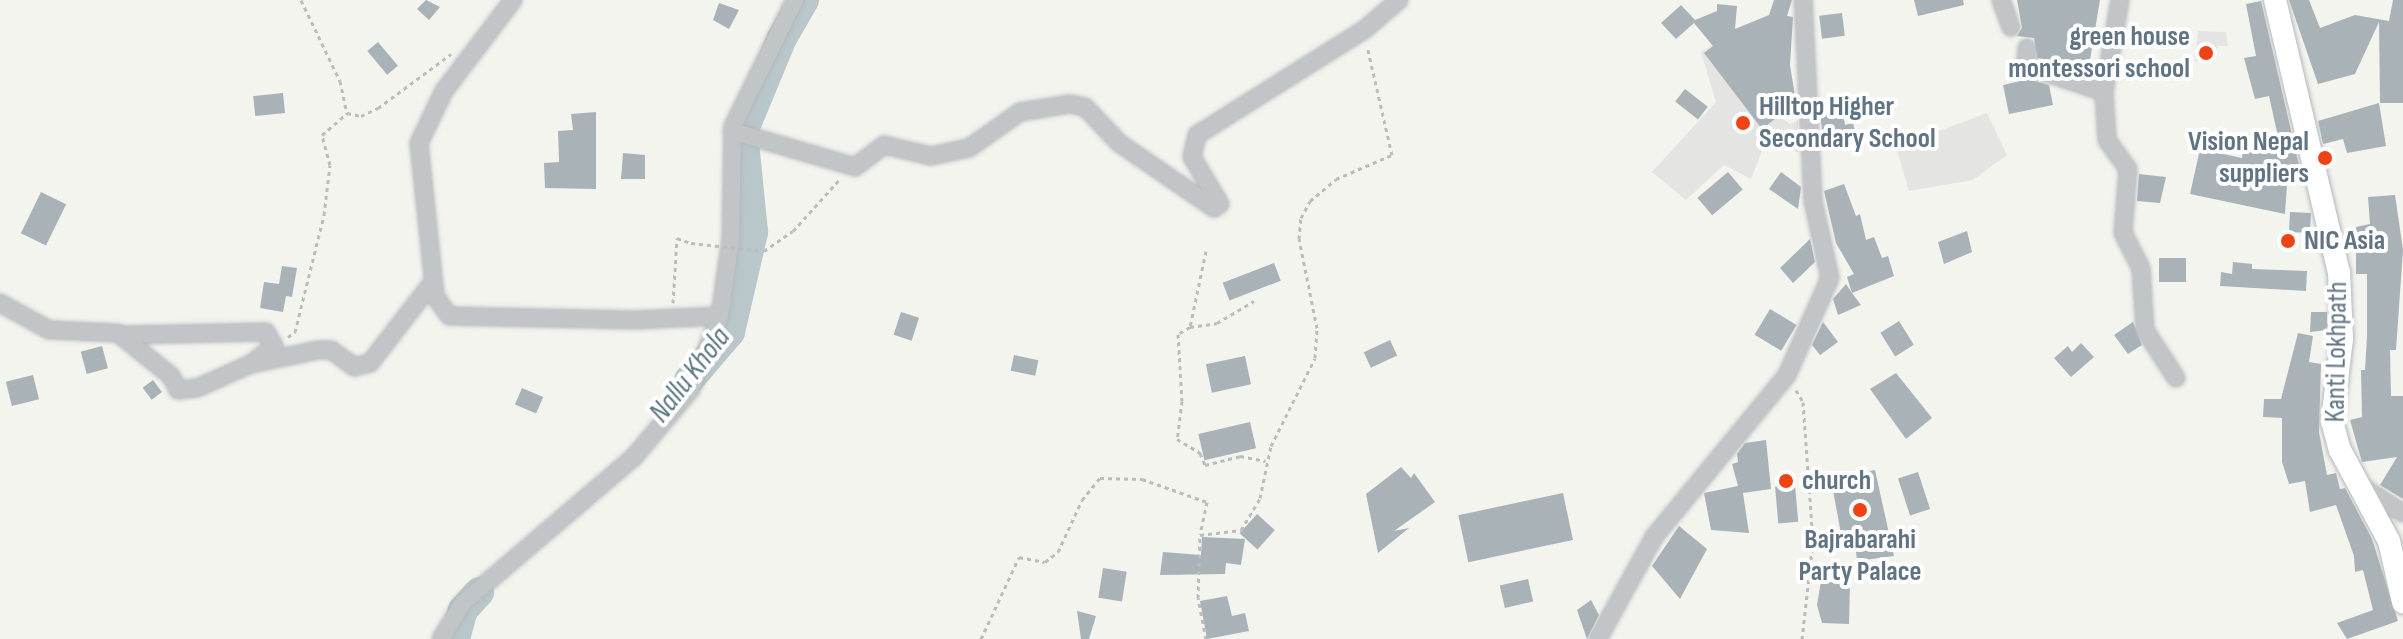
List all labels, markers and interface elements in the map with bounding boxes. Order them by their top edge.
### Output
place label: green house montessori school [2008,20,2190,86]
marker: green house montessori school [2197,44,2215,62]
place label: Hilltop Higher Secondary School [1759,90,1936,156]
marker: Hilltop Higher Secondary School [1734,114,1752,132]
place label: Vision Nepal suppliers [2188,125,2309,191]
marker: Vision Nepal suppliers [2316,149,2334,167]
place label: NIC Asia [2304,224,2385,258]
marker: NIC Asia [2279,232,2297,250]
street label: Kanti Lokhpath [2319,281,2355,423]
water label: Nallu Khola [642,320,738,430]
place label: church [1802,464,1871,498]
marker: church [1777,472,1795,490]
marker: Bajrabarahi Party Palace [1851,501,1869,519]
place label: Bajrabarahi Party Palace [1798,523,1922,589]

